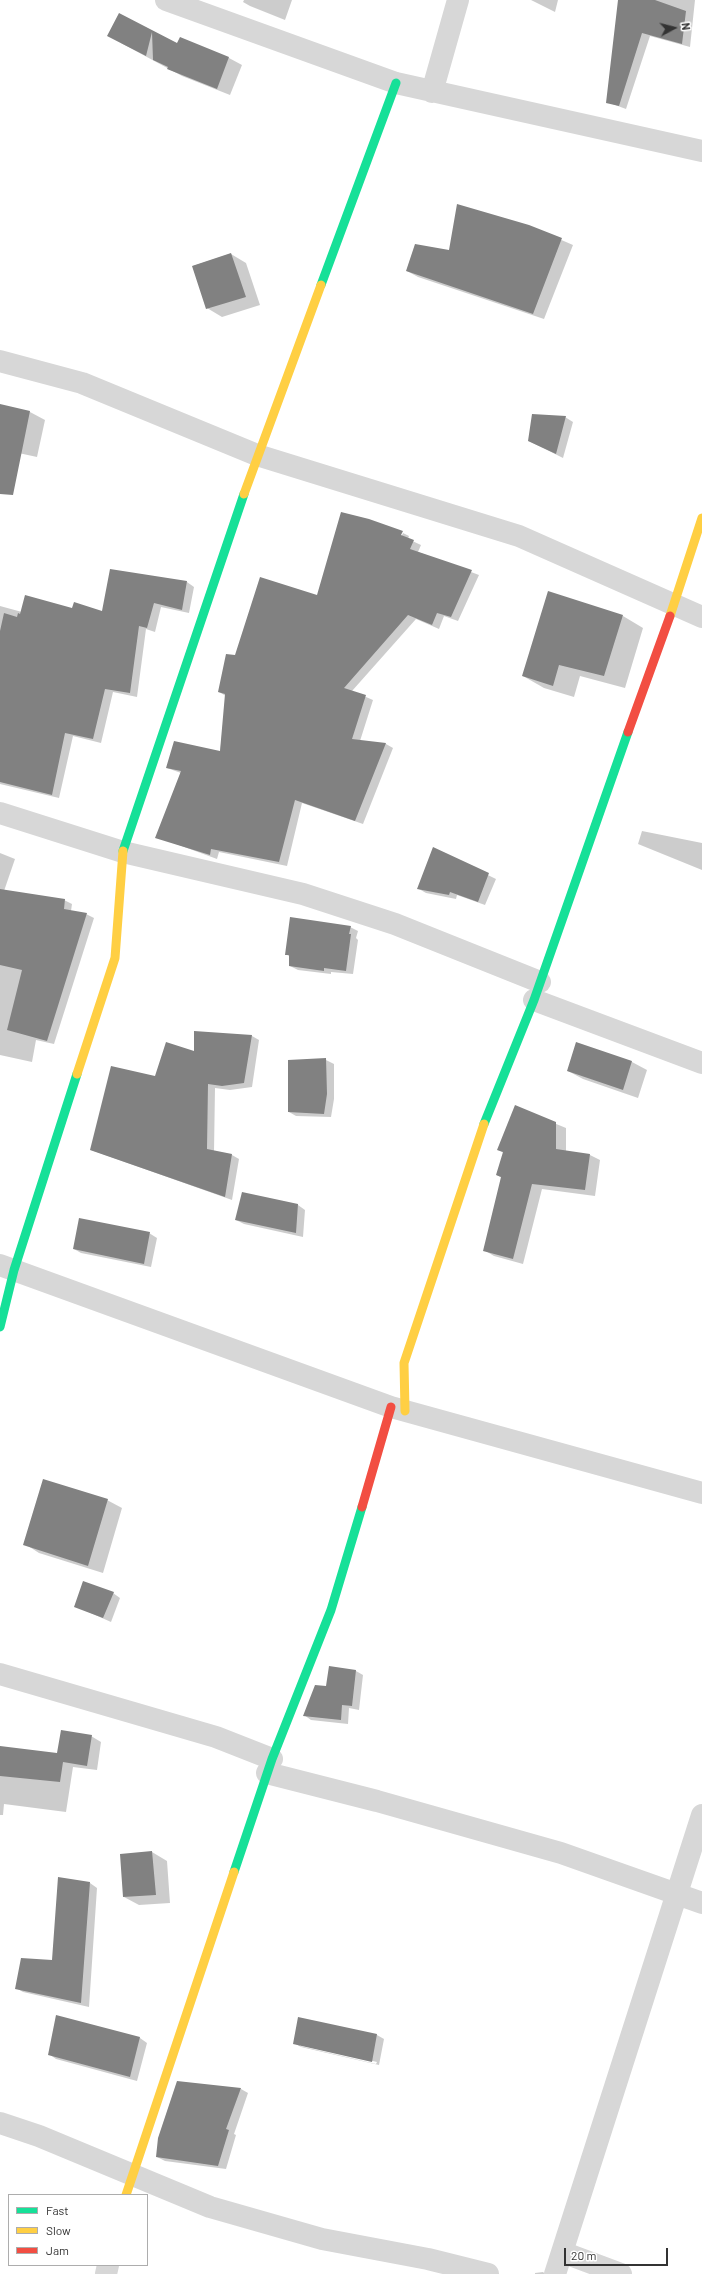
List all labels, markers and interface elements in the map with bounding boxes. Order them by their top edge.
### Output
north arrow [654,8,694,48]
text: N [680,22,693,31]
legend [8,2194,148,2266]
text: Fast [46,2203,69,2217]
text: Slow [46,2223,71,2237]
scale bar [566,2240,670,2266]
text: Jam [46,2243,69,2257]
text: 20 m [571,2248,597,2262]

